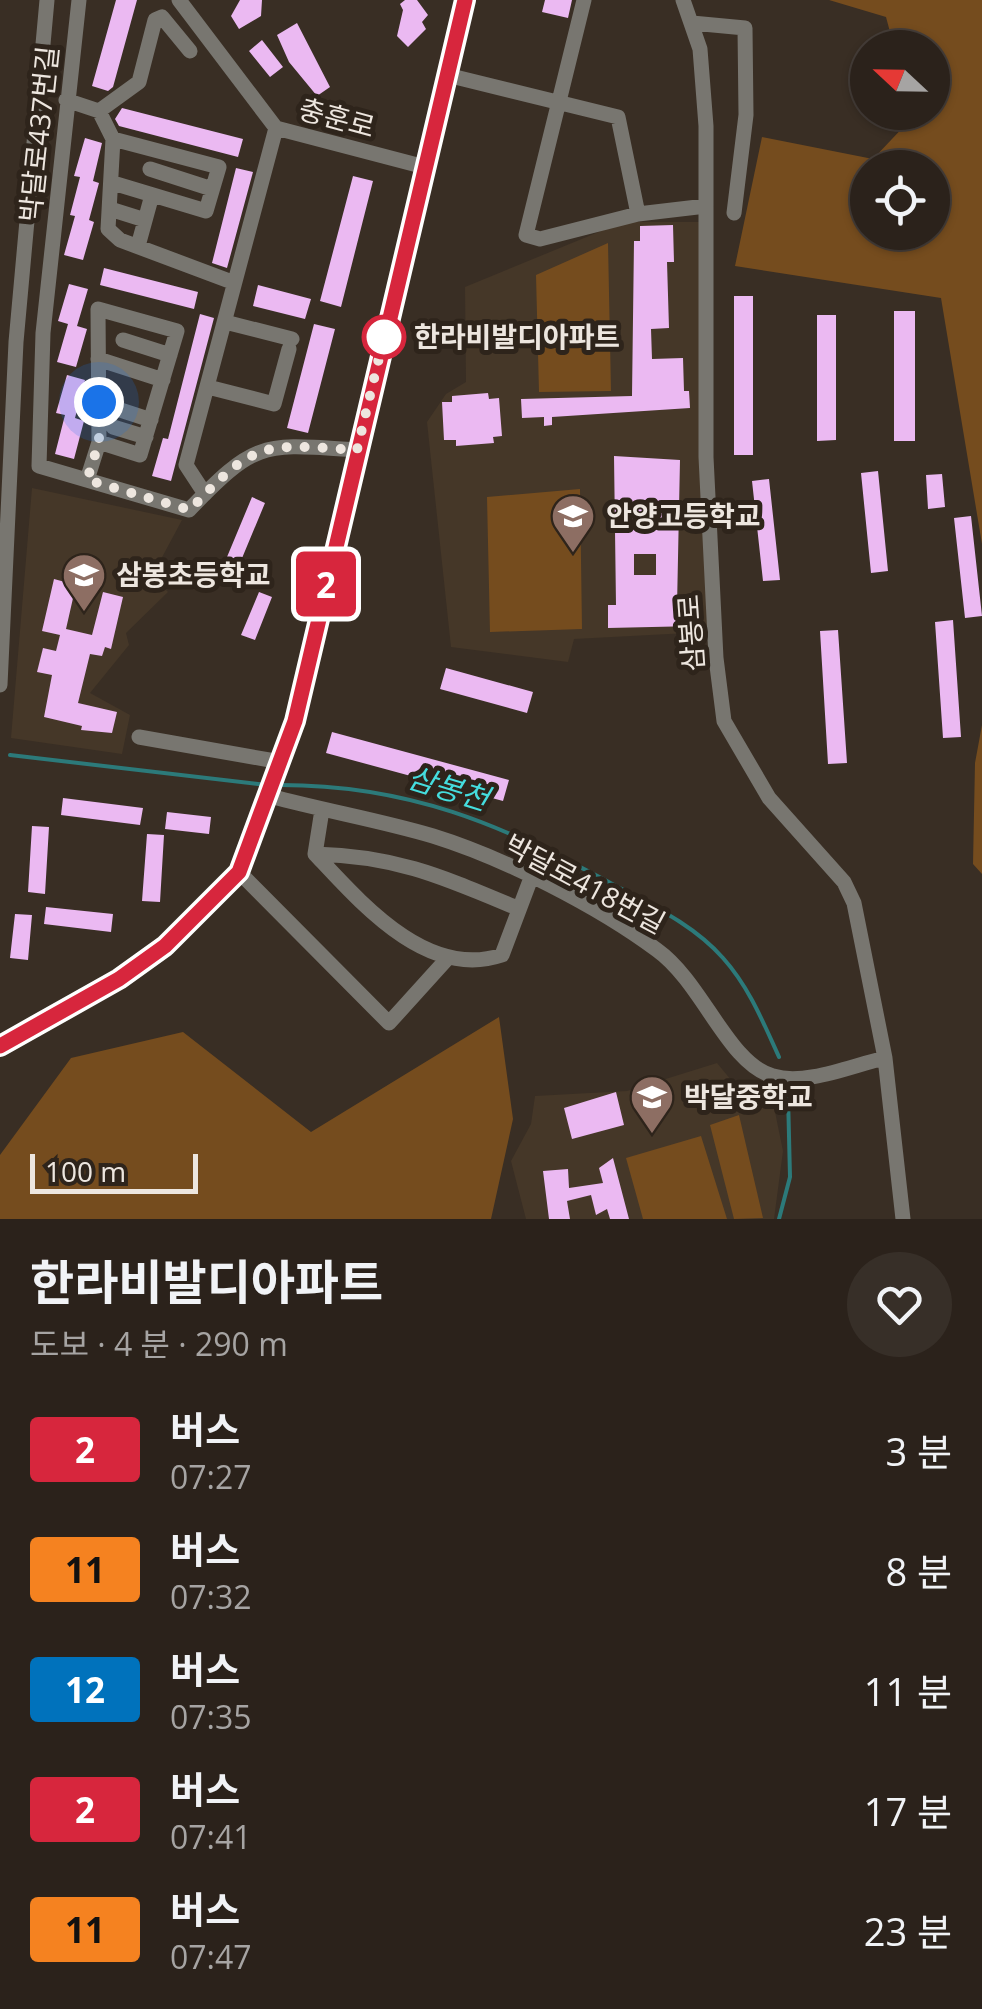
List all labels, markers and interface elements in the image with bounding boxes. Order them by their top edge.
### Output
north arrow [850,30,950,130]
map controls [850,30,950,250]
street label: 박달로437번길 [10,44,66,224]
street label: 충훈로 [295,89,380,145]
button: locate [850,150,950,250]
marker: 한라비발디아파트 [363,316,405,358]
place label: 한라비발디아파트 [414,317,620,355]
your location [74,377,124,427]
school or university icon: 안양고등학교 [550,493,596,554]
place label: 안양고등학교 [606,496,761,534]
school or university icon: 삼봉초등학교 [61,552,107,613]
line badge: 2 [294,552,358,616]
place label: 삼봉초등학교 [116,555,271,593]
text: 2 [316,561,336,608]
street label: 삼봉로 [668,593,712,673]
water label: 삼봉천 [403,756,497,820]
street label: 박달로418번길 [498,825,672,941]
school or university icon: 박달중학교 [629,1074,675,1135]
place label: 박달중학교 [684,1077,813,1115]
scale bar [30,1149,198,1194]
text: 100 m [45,1152,126,1190]
text: 한라비발디아파트 [30,1249,383,1314]
button: heart [847,1252,952,1357]
text: 도보 · 4 분 · 290 m [30,1322,288,1365]
text: 버스 [170,1403,240,1455]
text: 3 분 [885,1425,952,1477]
text: 2 [75,1426,95,1473]
text: 07:27 [170,1455,252,1498]
text: 버스 [170,1523,240,1575]
text: 8 분 [885,1545,952,1597]
text: 11 [65,1546,105,1593]
text: 07:32 [170,1575,252,1618]
text: 버스 [170,1643,240,1695]
text: 11 분 [864,1665,952,1717]
text: 12 [65,1666,105,1713]
text: 07:35 [170,1695,252,1738]
text: 버스 [170,1763,240,1815]
text: 17 분 [864,1785,952,1837]
text: 2 [75,1786,95,1833]
text: 07:41 [170,1815,252,1858]
text: 버스 [170,1883,240,1935]
text: 23 분 [864,1905,952,1957]
text: 11 [65,1906,105,1953]
text: 07:47 [170,1935,252,1978]

